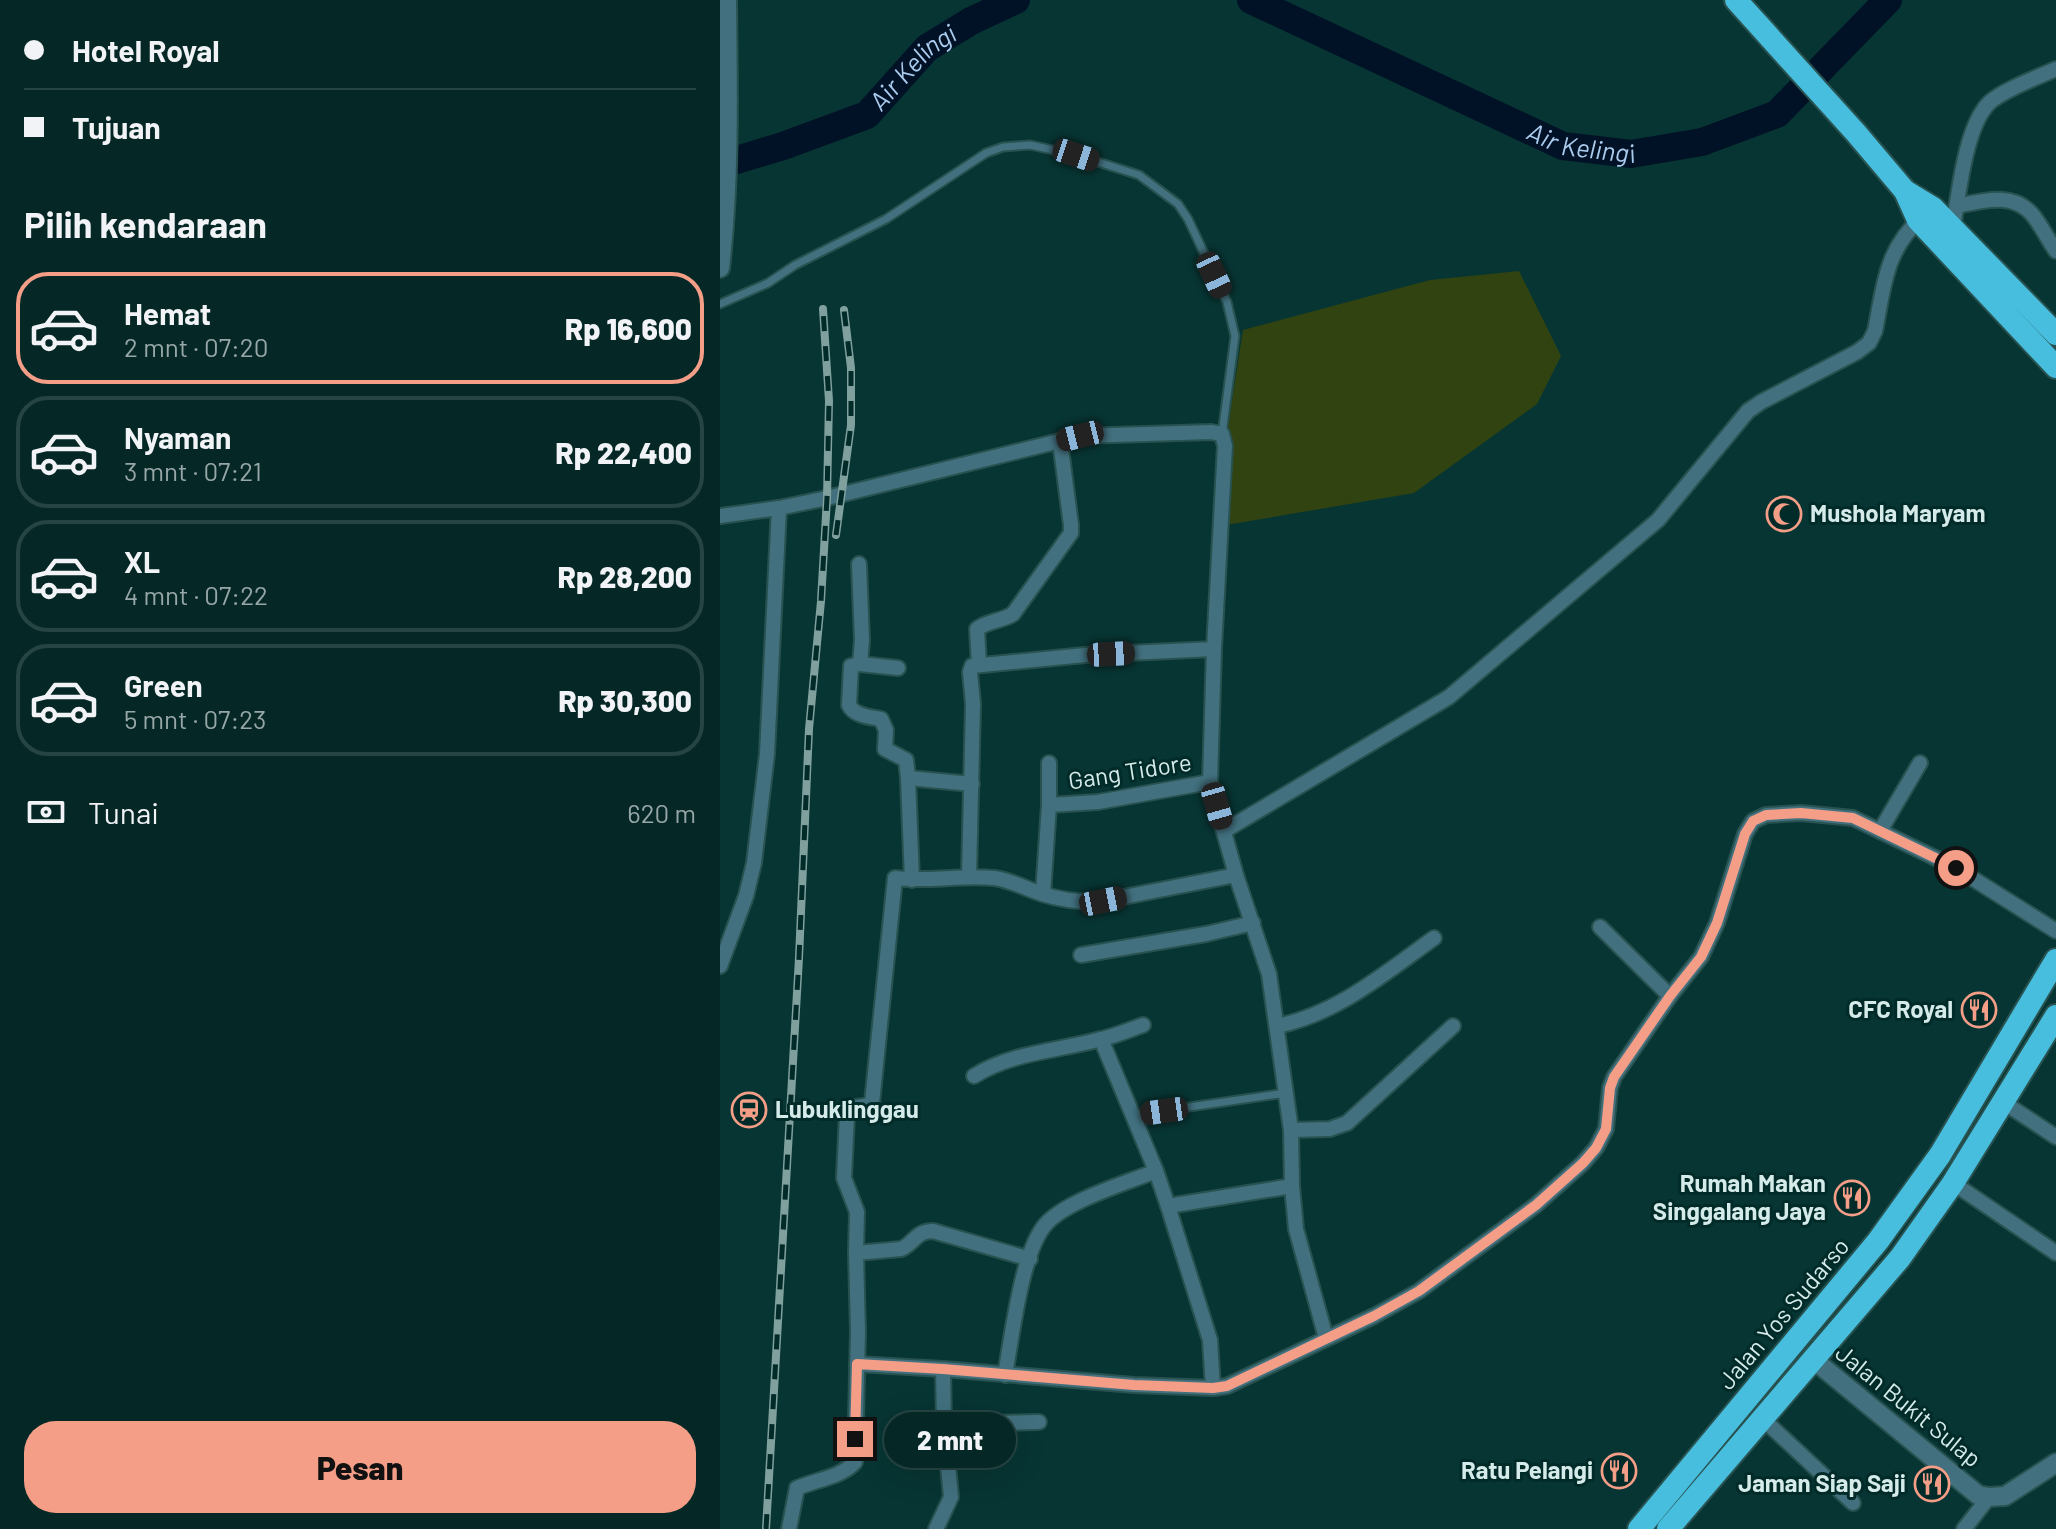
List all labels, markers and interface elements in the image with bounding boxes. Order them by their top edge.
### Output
water label: Air Kelingi [862,17,962,116]
text: Hotel Royal [72,32,220,68]
text: Tujuan [72,109,161,145]
water label: Air Kelingi [1523,115,1638,168]
car [1049,136,1103,174]
text: Pilih kendaraan [24,202,267,245]
car [1193,248,1235,302]
icon: car [28,292,100,364]
text: Hemat [124,295,211,331]
text: Rp 16,600 [565,310,692,346]
text: 2 mnt · 07:20 [124,331,268,362]
icon: car [28,416,100,488]
text: Nyaman [124,419,231,455]
car [1054,419,1106,453]
text: Rp 22,400 [555,434,692,470]
text: 3 mnt · 07:21 [124,455,262,486]
mosque icon: Mushola Maryam [1765,495,1803,533]
place label: Mushola Maryam [1810,498,1986,527]
icon: car [28,540,100,612]
text: XL [124,543,160,579]
text: Rp 28,200 [558,558,692,594]
text: 4 mnt · 07:22 [124,579,268,610]
car [1086,641,1136,667]
icon: car [28,664,100,736]
text: Green [124,667,203,703]
text: Rp 30,300 [558,682,692,718]
text: 5 mnt · 07:23 [124,703,266,734]
street label: Gang Tidore [1066,746,1193,795]
car [1199,780,1235,832]
icon: cash [24,790,68,834]
text: Tunai [88,794,159,830]
text: 620 m [627,797,696,828]
route start [1938,850,1974,886]
car [1077,885,1129,917]
restaurant icon: CFC Royal [1960,991,1998,1029]
place label: CFC Royal [1848,994,1953,1023]
station icon: Lubuklinggau [730,1091,768,1129]
place label: Lubuklinggau [775,1094,919,1123]
car [1139,1096,1189,1126]
place label: Rumah Makan Singgalang Jaya [1653,1168,1826,1225]
restaurant icon: Rumah Makan Singgalang Jaya [1833,1179,1871,1217]
street label: Jalan Yos Sudarso [1711,1231,1855,1395]
street label: Jalan Bukit Sulap [1830,1337,1988,1472]
callout: 2 mnt [883,1411,1015,1467]
button: Pesan [24,1421,696,1513]
route end [837,1421,873,1457]
text: 2 mnt [917,1424,983,1455]
restaurant icon: Ratu Pelangi [1600,1452,1638,1490]
place label: Ratu Pelangi [1461,1455,1593,1484]
restaurant icon: Jaman Siap Saji [1913,1465,1951,1503]
place label: Jaman Siap Saji [1738,1468,1906,1497]

